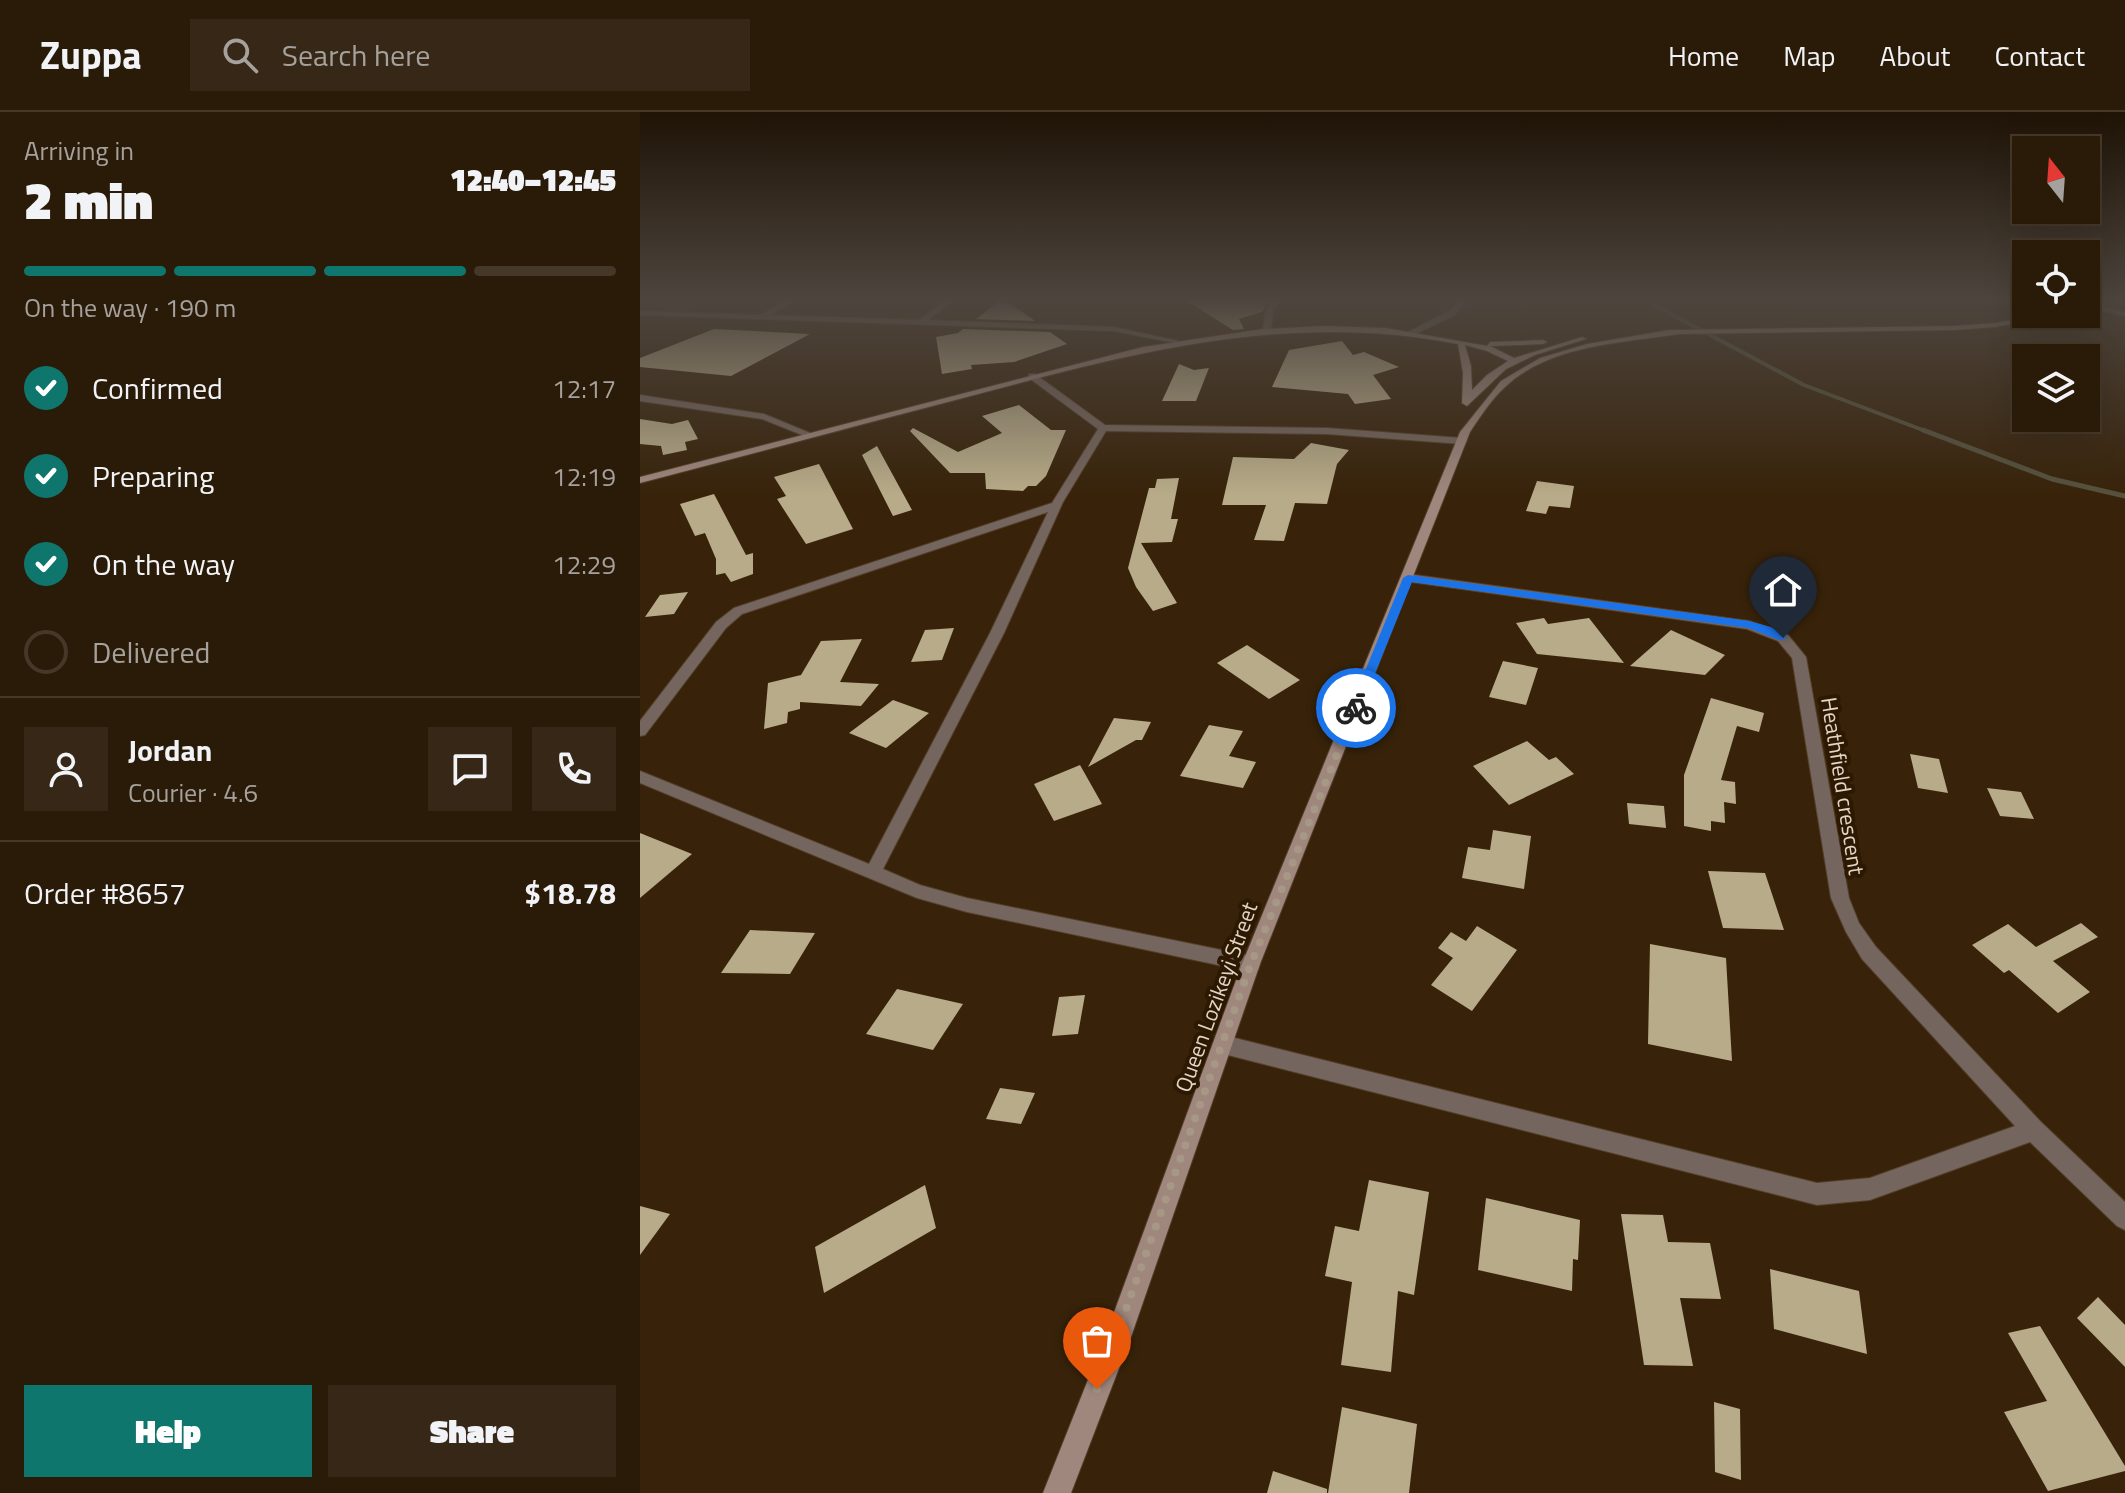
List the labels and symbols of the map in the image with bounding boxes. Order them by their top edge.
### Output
north arrow [2012,136,2100,224]
pin [1749,556,1817,638]
courier [1316,668,1396,748]
street label: Heathfield crescent [1812,695,1874,878]
street label: Queen Lozikeyi Street [1166,897,1266,1097]
pin [1063,1307,1131,1389]

